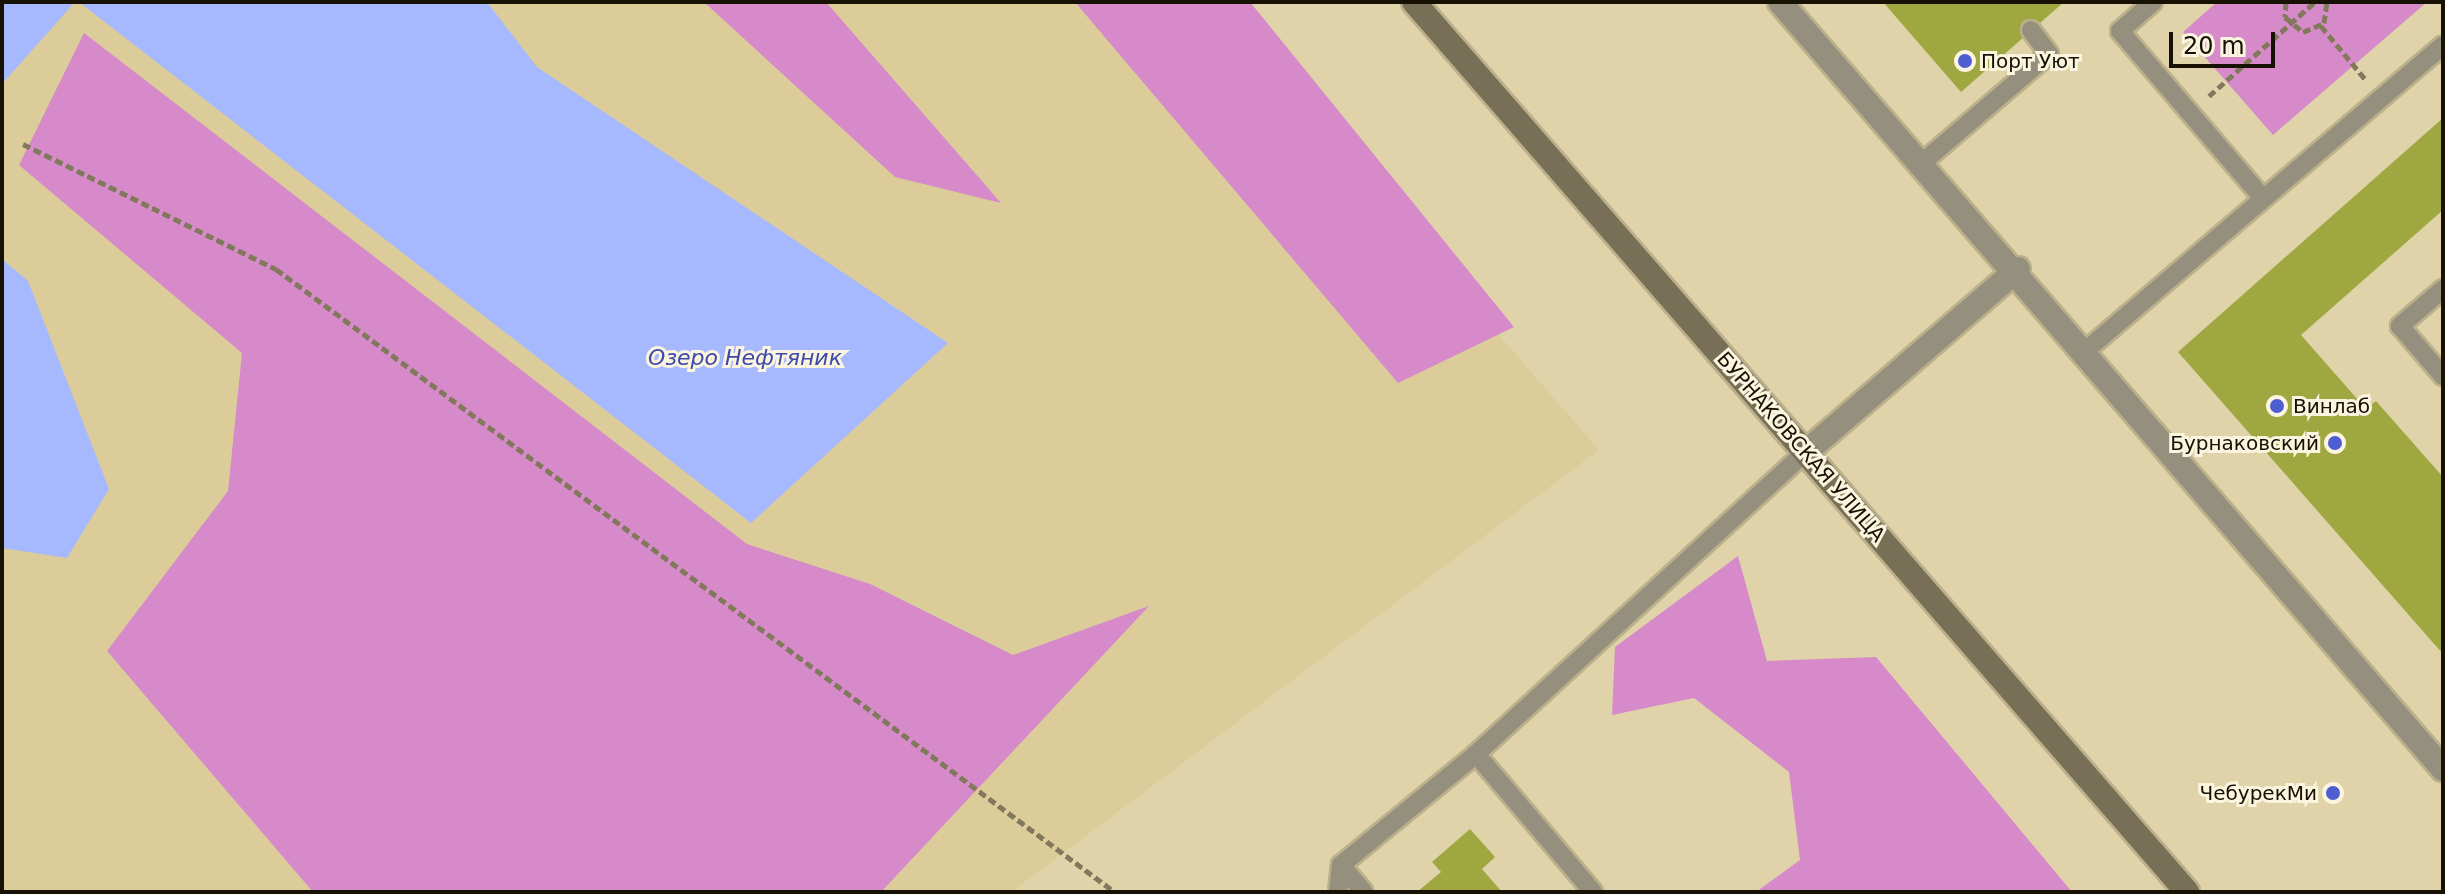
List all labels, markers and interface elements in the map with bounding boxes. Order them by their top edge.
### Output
scale bar [2173,16,2279,66]
text: 20 m [2183,32,2245,60]
place label: Порт Уют [1981,49,2080,73]
marker: Порт Уют [1956,52,1974,70]
water label: Озеро Нефтяник [648,345,842,371]
street label: БУРНАКОВСКАЯ УЛИЦА [1712,347,1890,547]
place label: Винлаб [2293,394,2370,418]
marker: Винлаб [2268,397,2286,415]
place label: Бурнаковский [2170,431,2319,455]
marker: Бурнаковский [2326,434,2344,452]
place label: ЧебурекМи [2199,781,2317,805]
marker: ЧебурекМи [2324,784,2342,802]

